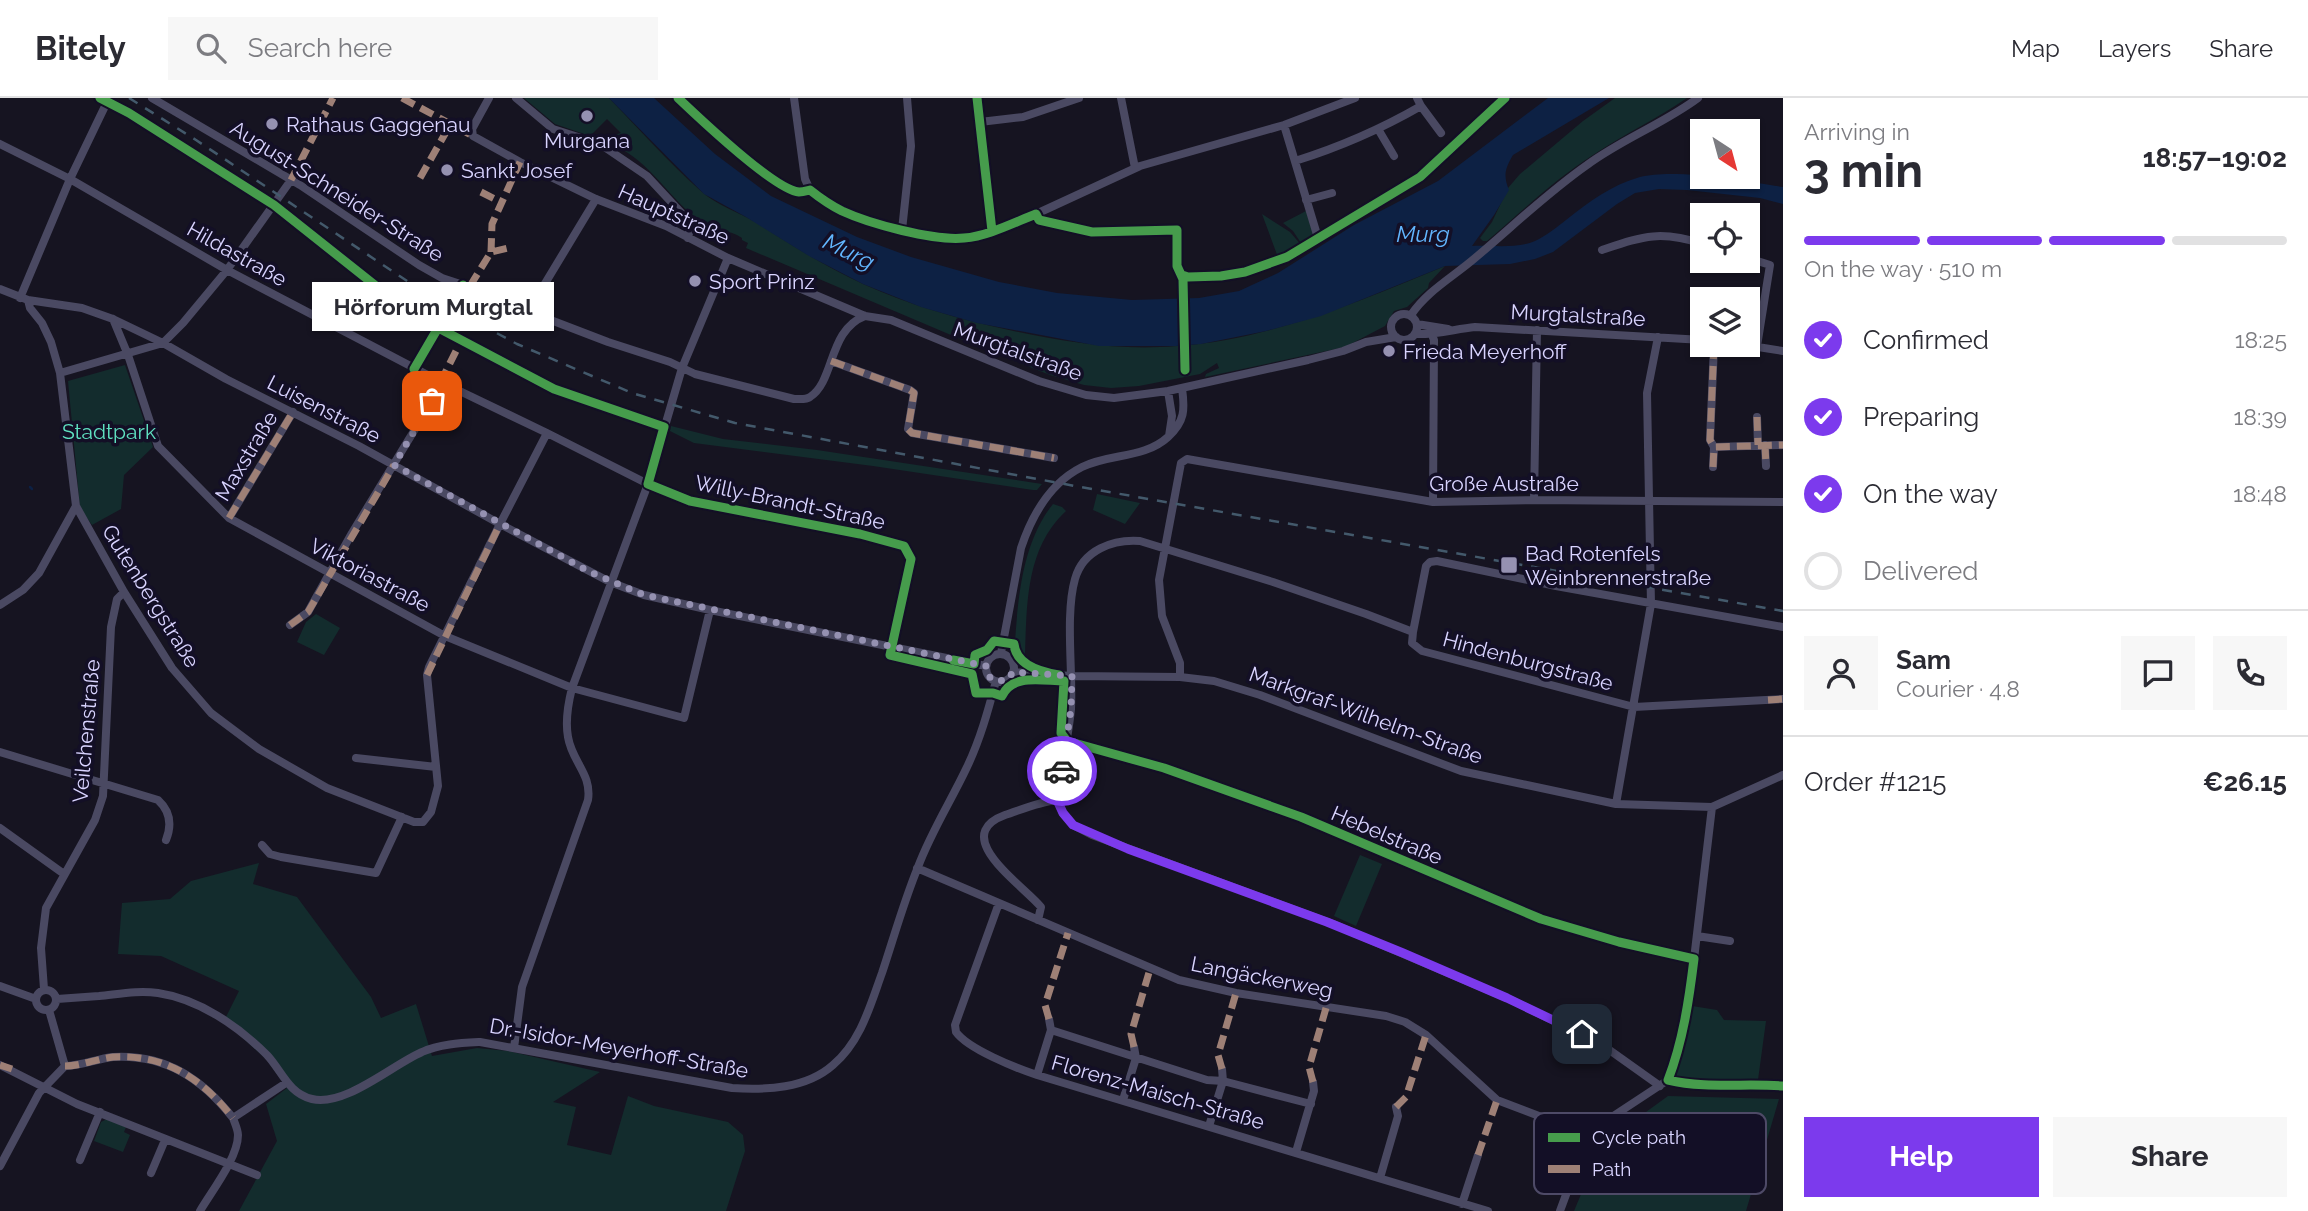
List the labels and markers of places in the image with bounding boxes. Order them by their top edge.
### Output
marker: Murgana [579,108,595,124]
place label: Rathaus Gaggenau [286,112,471,137]
marker: Rathaus Gaggenau [264,116,280,132]
place label: Murgana [544,128,630,153]
place label: Sankt Josef [461,158,573,183]
marker: Sankt Josef [439,162,455,178]
place label: Sport Prinz [709,269,815,294]
marker: Sport Prinz [687,273,703,289]
callout: Hörforum Murgtal [311,282,553,331]
place label: Frieda Meyerhoff [1403,339,1567,364]
marker: Frieda Meyerhoff [1381,343,1397,359]
pin [402,371,462,431]
place label: Bad Rotenfels Weinbrennerstraße [1525,541,1711,590]
marker: Bad Rotenfels Weinbrennerstraße [1499,555,1519,575]
pin [1552,1004,1612,1064]

